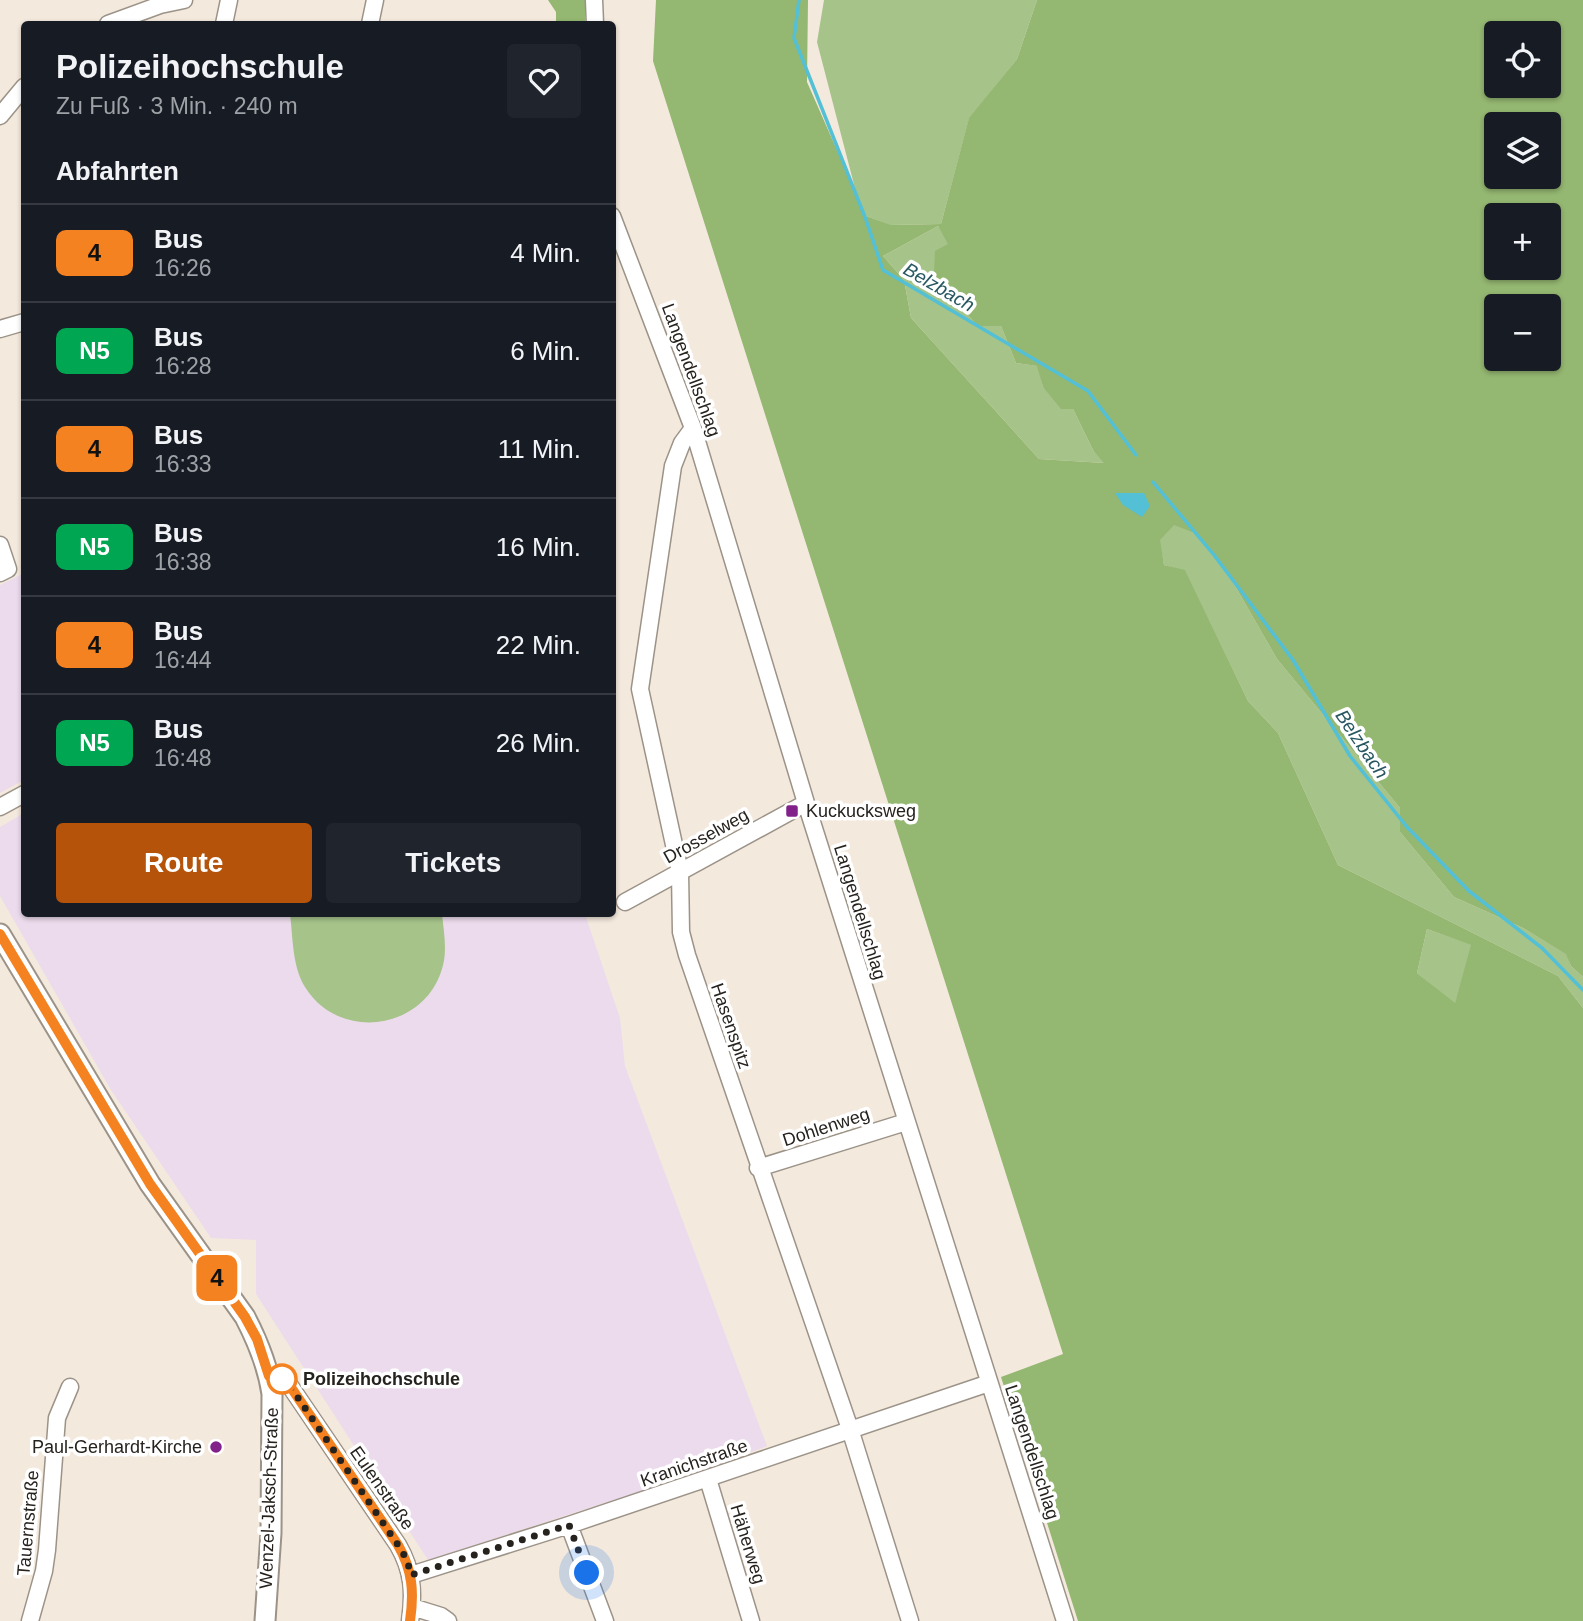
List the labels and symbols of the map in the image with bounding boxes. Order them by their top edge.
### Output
water label: Belzbach [900,258,978,316]
street label: Langendellschlag [658,301,724,439]
water label: Belzbach [1331,706,1393,782]
place label: Kuckucksweg [806,801,916,821]
marker: Kuckucksweg [784,803,800,819]
street label: Drosselweg [660,804,752,868]
street label: Langendellschlag [830,842,890,982]
street label: Hasenspitz [707,981,755,1071]
street label: Dohlenweg [780,1104,872,1150]
line badge: 4 [194,1255,240,1301]
marker: Polizeihochschule [267,1364,297,1394]
place label: Polizeihochschule [303,1369,460,1389]
street label: Langendellschlag [1001,1382,1063,1522]
street label: Wenzel-Jaksch-Straße [256,1407,282,1589]
street label: Kranichstraße [638,1435,750,1491]
place label: Paul-Gerhardt-Kirche [32,1437,202,1457]
marker: Paul-Gerhardt-Kirche [208,1439,224,1455]
street label: Eulenstraße [346,1443,418,1533]
street label: Tauernstraße [13,1469,43,1577]
street label: Häherweg [726,1502,770,1586]
your location [569,1555,604,1590]

